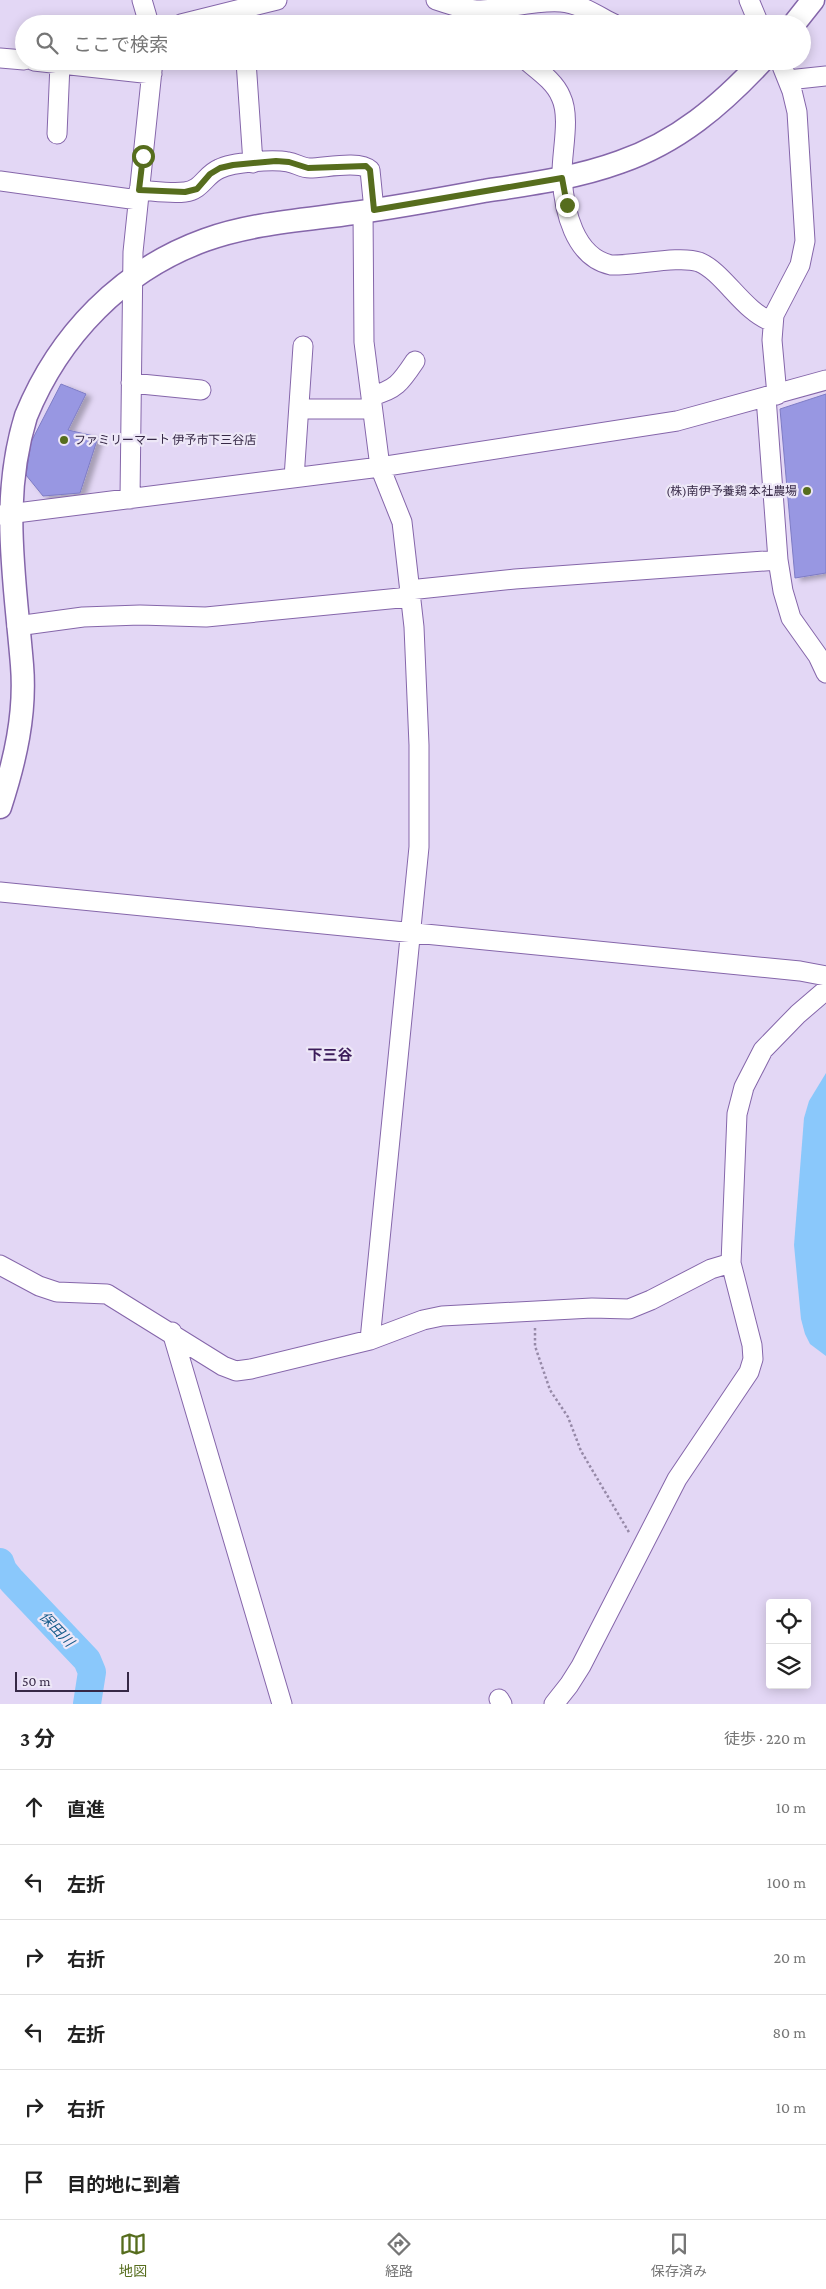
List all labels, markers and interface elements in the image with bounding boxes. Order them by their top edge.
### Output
search box [15,15,811,70]
icon: search [33,29,61,57]
text: ここで検索 [73,34,168,55]
route start [132,145,155,168]
route end [556,194,579,217]
place label: ファミリーマート 伊予市下三谷店 [74,433,256,447]
marker: ファミリーマート 伊予市下三谷店 [58,434,70,446]
place label: (株)南伊予養鶏 本社農場 [666,484,797,498]
marker: (株)南伊予養鶏 本社農場 [801,485,813,497]
district label: 下三谷 [307,1047,353,1063]
map controls [766,1599,811,1689]
button: locate [766,1599,811,1644]
water label: 保田川 [37,1608,79,1651]
button: layers [766,1644,811,1689]
scale bar [15,1669,129,1692]
text: 50 m [22,1673,50,1689]
text: 3 分 [20,1727,55,1751]
text: 徒歩 · 220 m [724,1730,806,1747]
icon: ahead [20,1793,48,1821]
text: 直進 [67,1799,105,1820]
text: 10 m [776,1799,806,1816]
icon: left [20,1868,48,1896]
text: 左折 [67,1874,105,1895]
text: 100 m [767,1874,806,1891]
icon: right [20,1943,48,1971]
text: 右折 [67,1949,105,1970]
text: 20 m [773,1949,806,1966]
icon: left [20,2018,48,2046]
text: 左折 [67,2024,105,2045]
text: 80 m [772,2024,806,2041]
icon: right [20,2093,48,2121]
text: 右折 [67,2099,105,2120]
text: 10 m [776,2099,806,2116]
icon: arrive [20,2168,48,2196]
text: 目的地に到着 [67,2174,181,2195]
tab: 地図 [119,2230,147,2280]
tab: 経路 [385,2230,413,2280]
tab: 保存済み [651,2230,707,2280]

